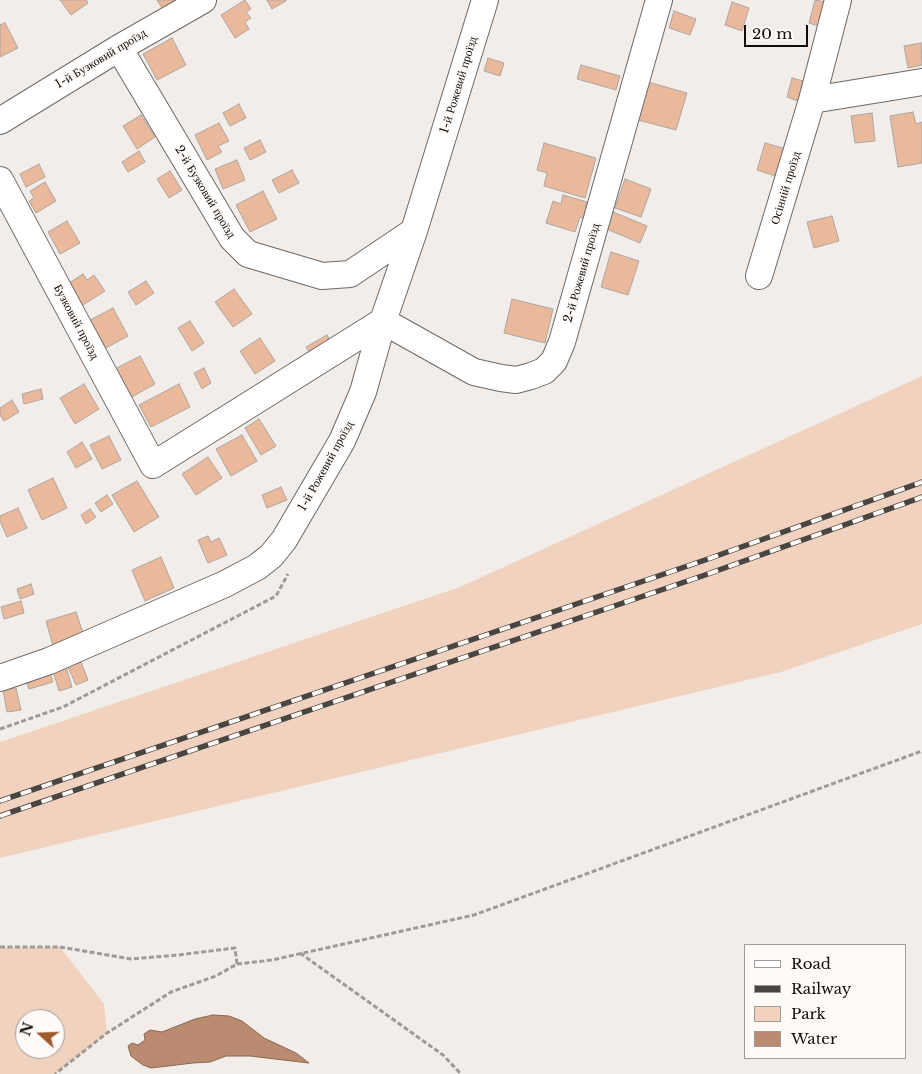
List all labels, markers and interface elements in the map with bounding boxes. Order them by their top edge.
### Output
scale bar [747,15,811,47]
text: 20 m [752,24,792,43]
street label: 1-й Бузковий проїзд [53,26,149,92]
street label: 1-й Рожевий проїзд [437,35,481,135]
street label: 2-й Бузковий проїзд [172,143,238,241]
street label: Осінній проїзд [768,150,804,226]
street label: 2-й Рожевий проїзд [561,222,603,324]
street label: Бузковий проїзд [50,282,102,362]
street label: 1-й Рожевий проїзд [295,418,357,514]
legend [744,944,907,1059]
text: Road [791,954,831,973]
text: Railway [791,979,851,998]
text: Park [791,1004,826,1023]
north arrow [15,1009,65,1059]
text: N [16,1020,38,1038]
text: Water [791,1029,837,1048]

